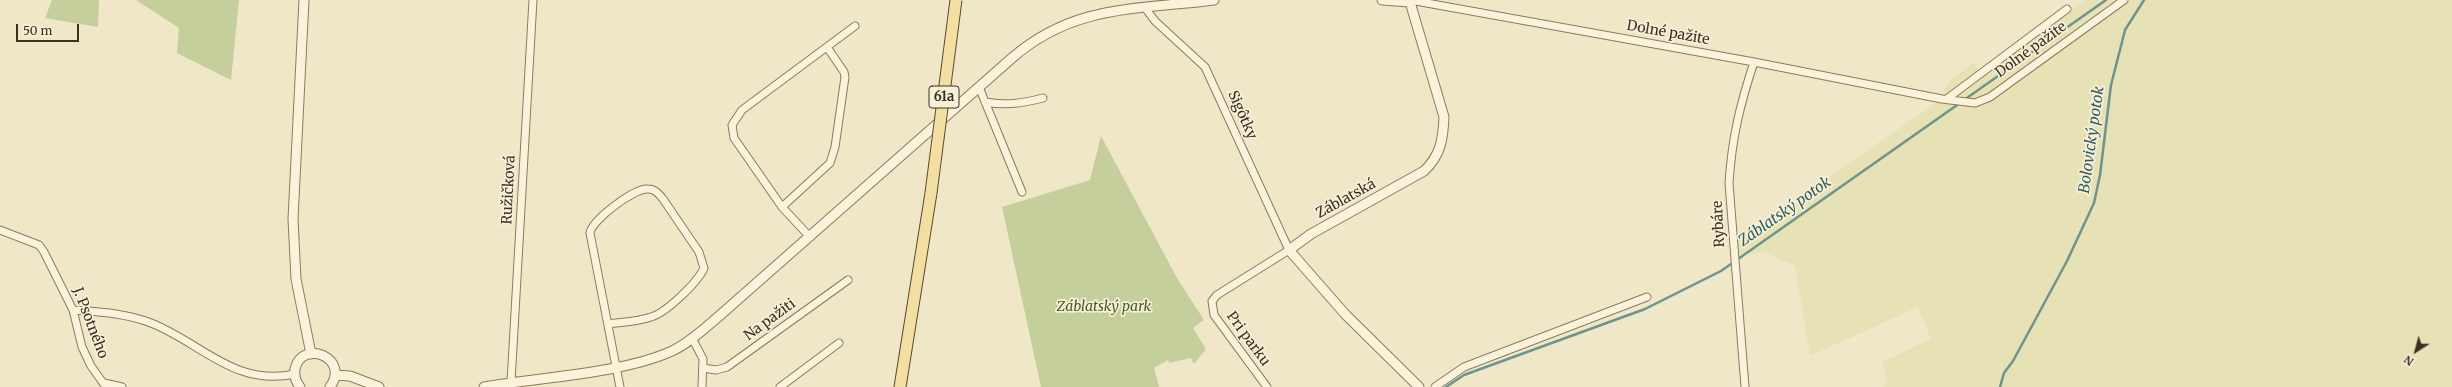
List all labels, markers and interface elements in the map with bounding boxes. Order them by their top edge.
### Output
scale bar [18,16,81,42]
street label: Dolné pažite [1625,17,1711,49]
street label: Dolné pažite [1992,19,2070,81]
text: 50 m [23,23,52,38]
water label: Bolovický potok [2076,85,2108,195]
road number: 61a [929,86,959,108]
street label: Sigôtky [1224,88,1260,142]
street label: Ružičková [499,155,519,225]
water label: Záblatský potok [1735,174,1835,250]
street label: Záblatská [1313,176,1379,222]
street label: Rybáre [1709,200,1729,248]
street label: J. Psotného [69,285,111,361]
street label: Na pažiti [741,296,799,344]
park label: Záblatský park [1057,299,1151,315]
street label: Pri parku [1223,309,1273,369]
north arrow [2396,331,2436,371]
text: N [2401,352,2417,369]

